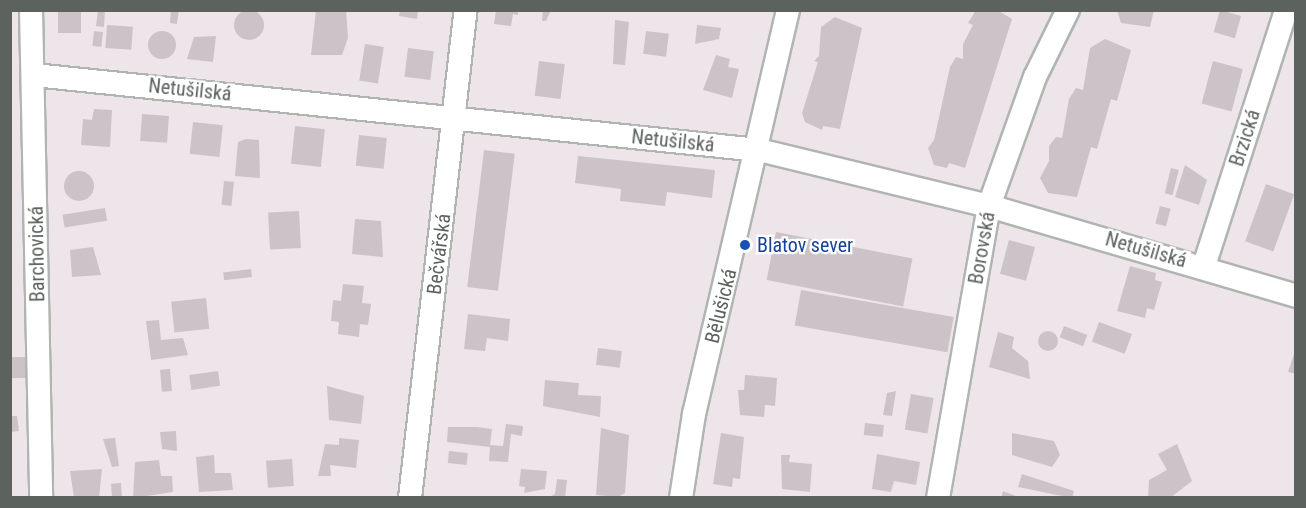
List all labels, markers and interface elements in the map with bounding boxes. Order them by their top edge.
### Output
street label: Netušilská [147,74,233,106]
street label: Brzická [1225,107,1265,169]
street label: Netušilská [630,125,716,157]
street label: Barchovická [24,206,50,302]
street label: Borovská [964,210,1000,286]
street label: Bečvářská [422,212,456,296]
street label: Netušilská [1103,227,1189,273]
place label: Blatov sever [757,233,853,257]
marker: Blatov sever [738,238,752,252]
street label: Bělušická [700,266,742,346]

